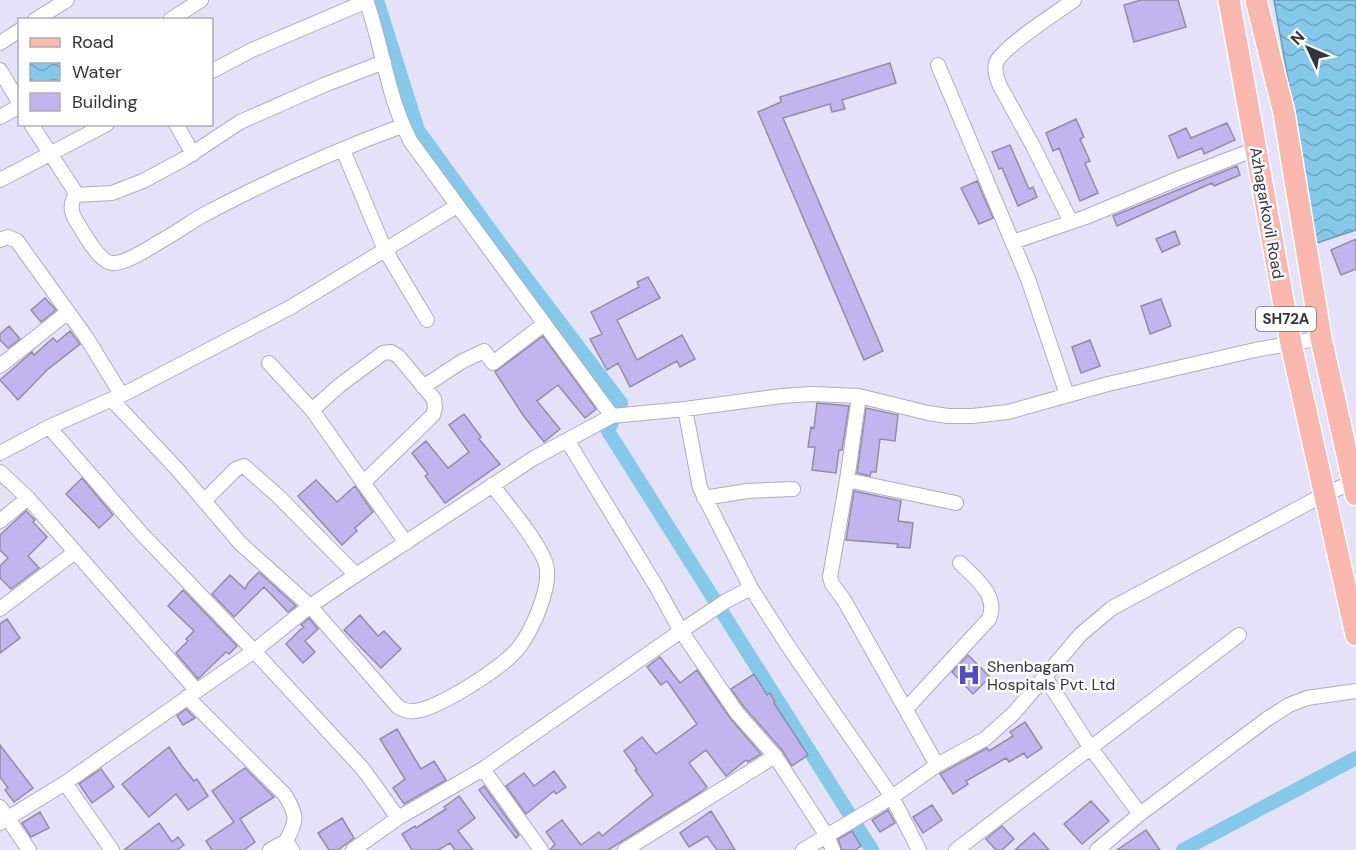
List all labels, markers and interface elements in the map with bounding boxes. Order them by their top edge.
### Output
legend [18,18,213,126]
north arrow [1278,18,1338,78]
text: N [1286,26,1309,49]
text: Road [72,30,114,54]
text: Water [72,60,122,84]
text: Building [72,90,137,114]
street label: Azhagarkovil Road [1245,146,1289,280]
road number: SH72A [1256,307,1316,331]
place label: Shenbagam Hospitals Pvt. Ltd [987,656,1115,695]
hospital icon: Shenbagam Hospitals Pvt. Ltd [956,662,982,688]

